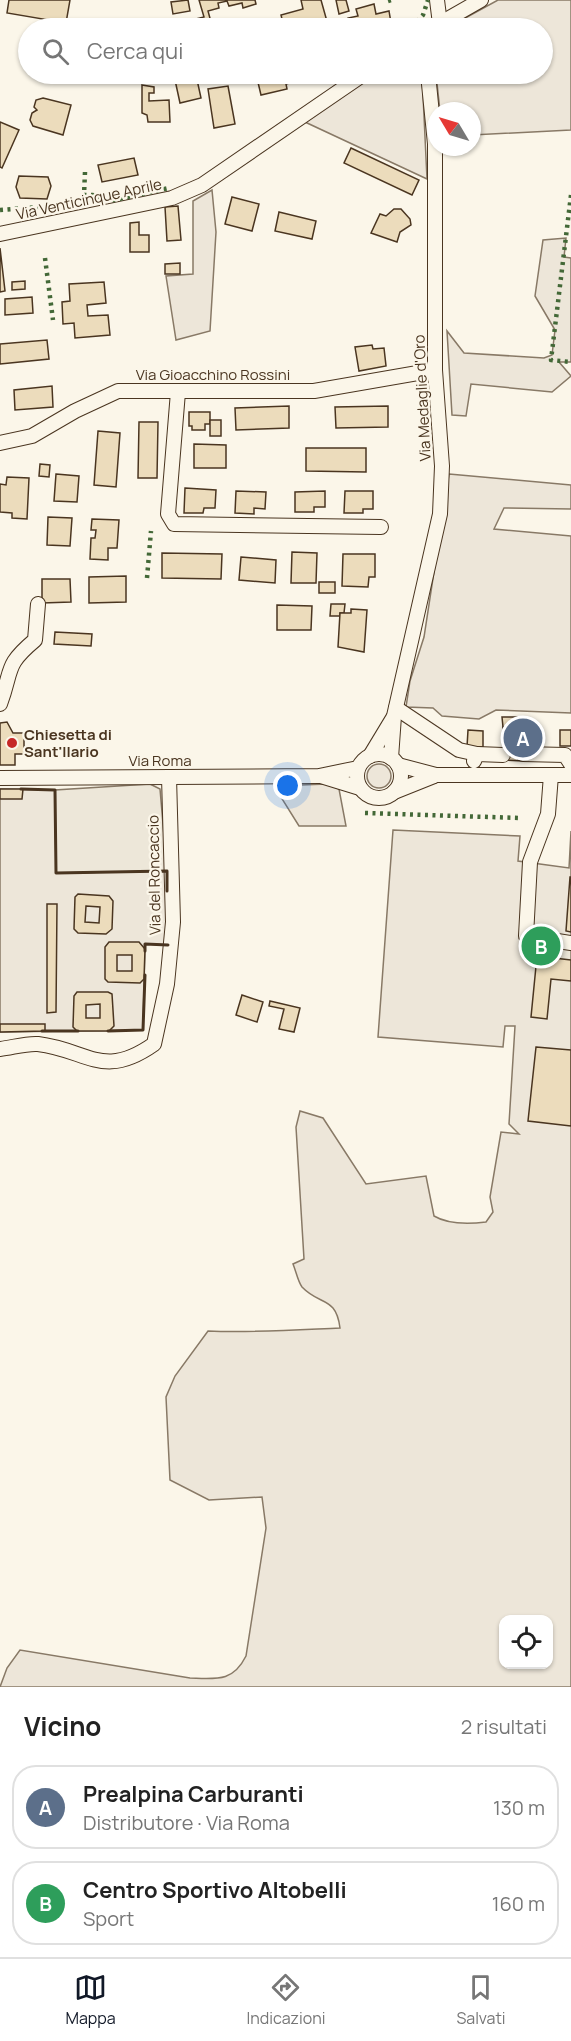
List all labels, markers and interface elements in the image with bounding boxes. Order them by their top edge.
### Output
search box [18,18,553,84]
icon: search [39,35,72,68]
text: Cerca qui [87,36,183,66]
north arrow [427,102,481,156]
street label: Via Venticinque Aprile [14,173,164,225]
street label: Via Medaglie d'Oro [408,334,436,462]
street label: Via Gioacchino Rossini [136,364,290,385]
pin: A [504,716,542,760]
place label: Chiesetta di Sant'Ilario [24,724,112,762]
marker: Chiesetta di Sant'Ilario [5,736,19,750]
street label: Via Roma [129,750,191,771]
your location [273,771,302,800]
street label: Via del Roncaccio [142,815,166,935]
pin: B [522,924,560,968]
map controls [499,1615,553,1669]
button: locate [499,1615,553,1669]
text: Vicino [24,1708,101,1744]
text: 2 risultati [461,1713,547,1740]
text: Prealpina Carburanti [83,1779,304,1809]
text: A [39,1794,52,1821]
text: 130 m [493,1794,545,1821]
text: Distributore · Via Roma [83,1809,290,1836]
text: Centro Sportivo Altobelli [83,1875,347,1905]
text: B [39,1890,52,1917]
text: 160 m [492,1890,545,1917]
text: Sport [83,1905,134,1932]
tab: Mappa [65,1971,116,2029]
tab: Indicazioni [246,1971,326,2029]
tab: Salvati [456,1971,506,2029]

